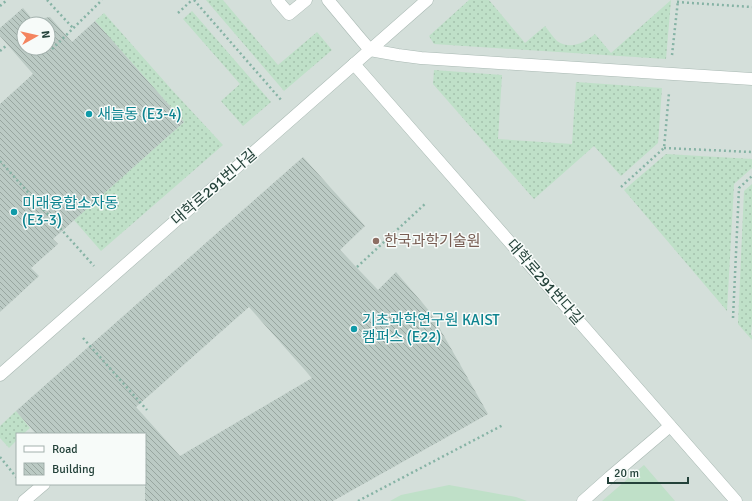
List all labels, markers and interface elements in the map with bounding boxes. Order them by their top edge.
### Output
north arrow [16,16,56,56]
text: N [38,30,52,39]
place label: 새늘동 (E3-4) [97,105,182,123]
marker: 새늘동 (E3-4) [84,109,94,119]
street label: 대학로291번나길 [168,145,260,229]
place label: 미래융합소자동 (E3-3) [22,194,119,229]
marker: 미래융합소자동 (E3-3) [9,207,19,217]
place label: 한국과학기술원 [384,232,481,250]
marker: 한국과학기술원 [371,236,381,246]
street label: 대학로291번다길 [503,236,587,328]
place label: 기초과학연구원 KAIST 캠퍼스 (E22) [362,311,500,346]
marker: 기초과학연구원 KAIST 캠퍼스 (E22) [349,324,359,334]
legend [16,433,146,485]
text: Road [52,442,78,457]
scale bar [608,459,688,485]
text: Building [52,462,95,477]
text: 20 m [614,466,639,481]

